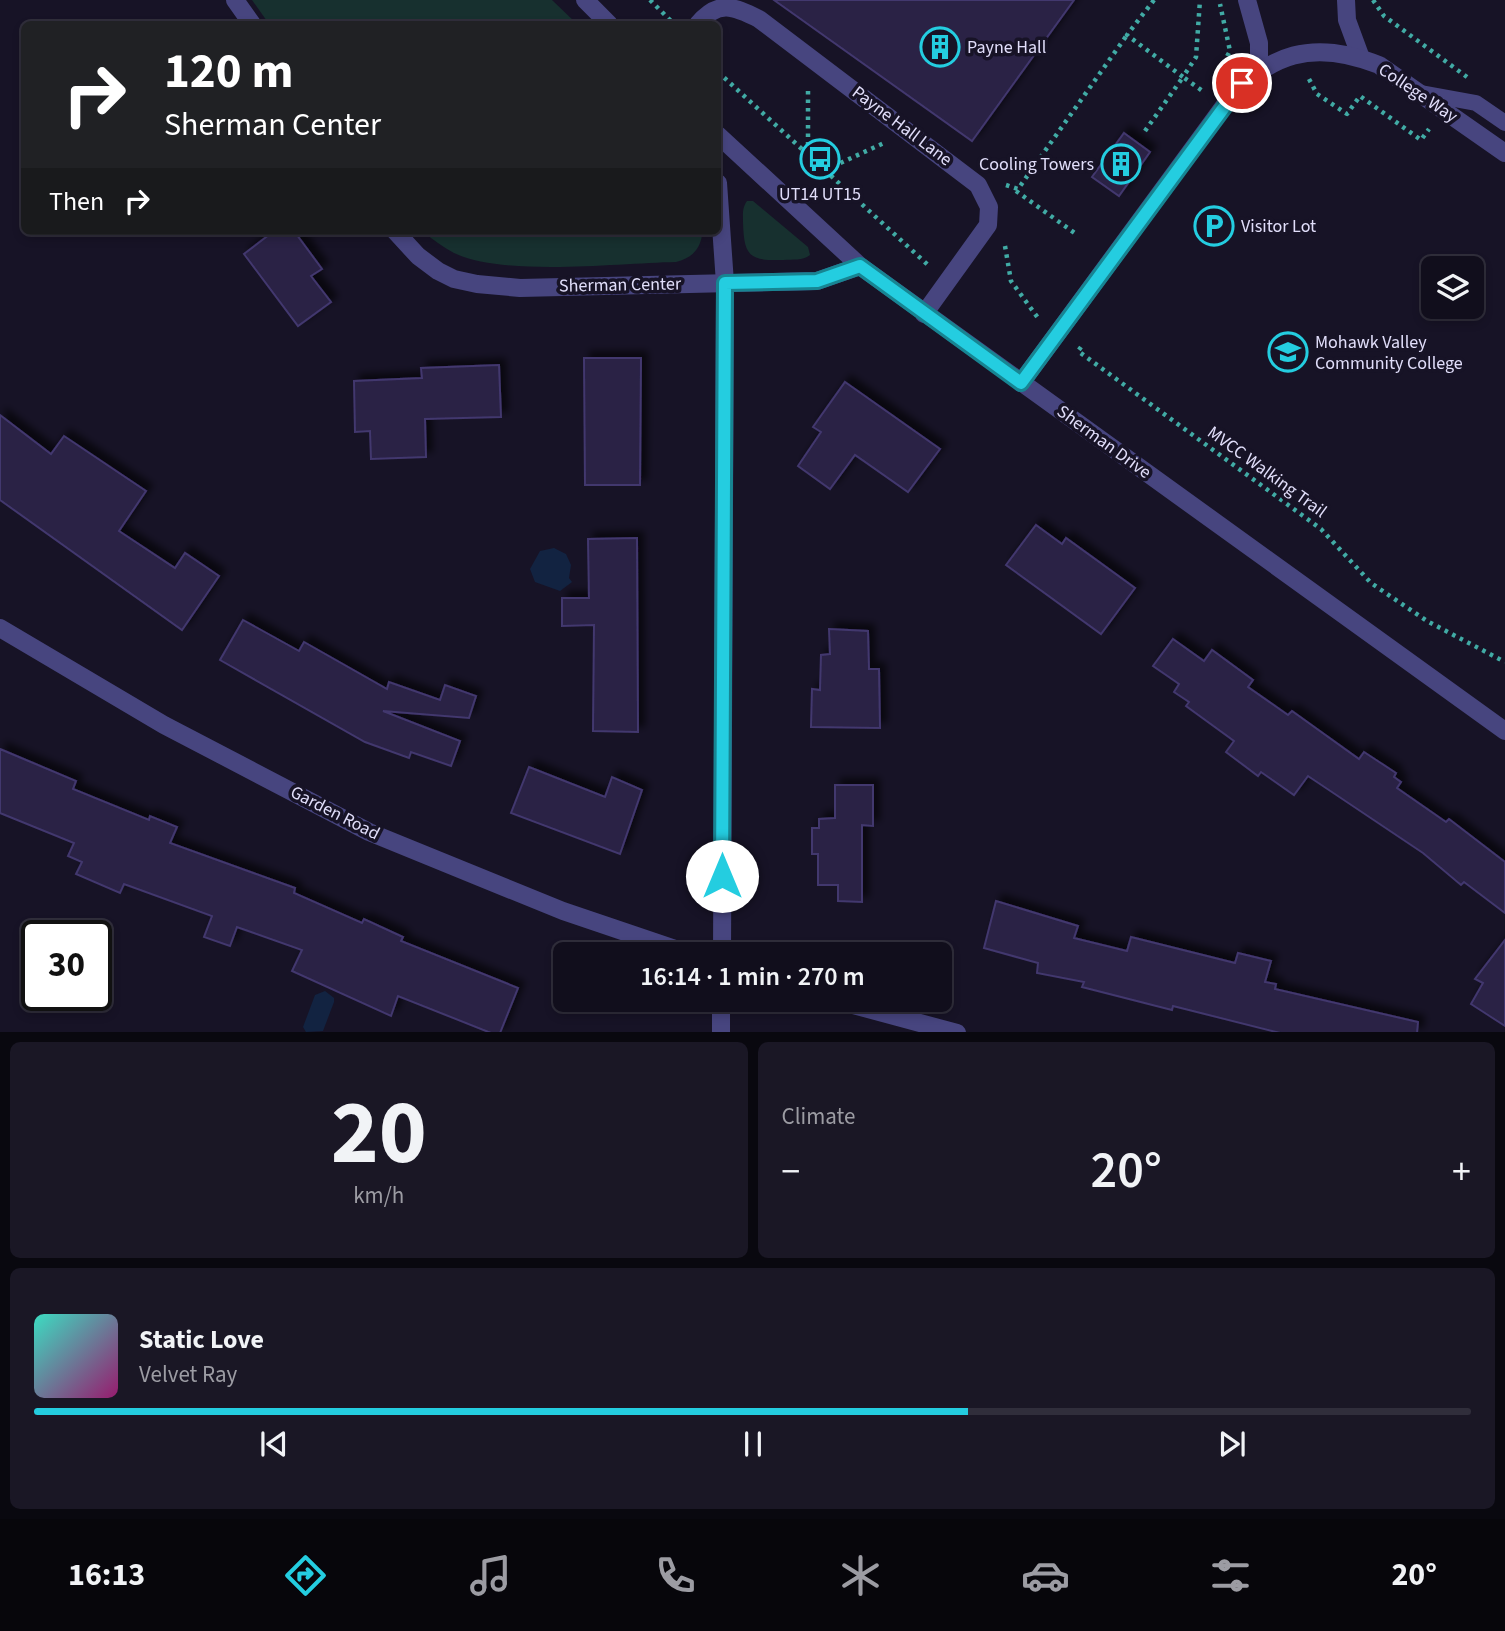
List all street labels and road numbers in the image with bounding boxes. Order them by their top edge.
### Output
street label: College Way [1373,57,1463,129]
street label: Payne Hall Lane [847,80,957,172]
street label: Sherman Center [559,271,682,299]
street label: Sherman Drive [1052,399,1156,485]
street label: MVCC Walking Trail [1202,420,1332,524]
street label: Garden Road [286,780,384,846]

